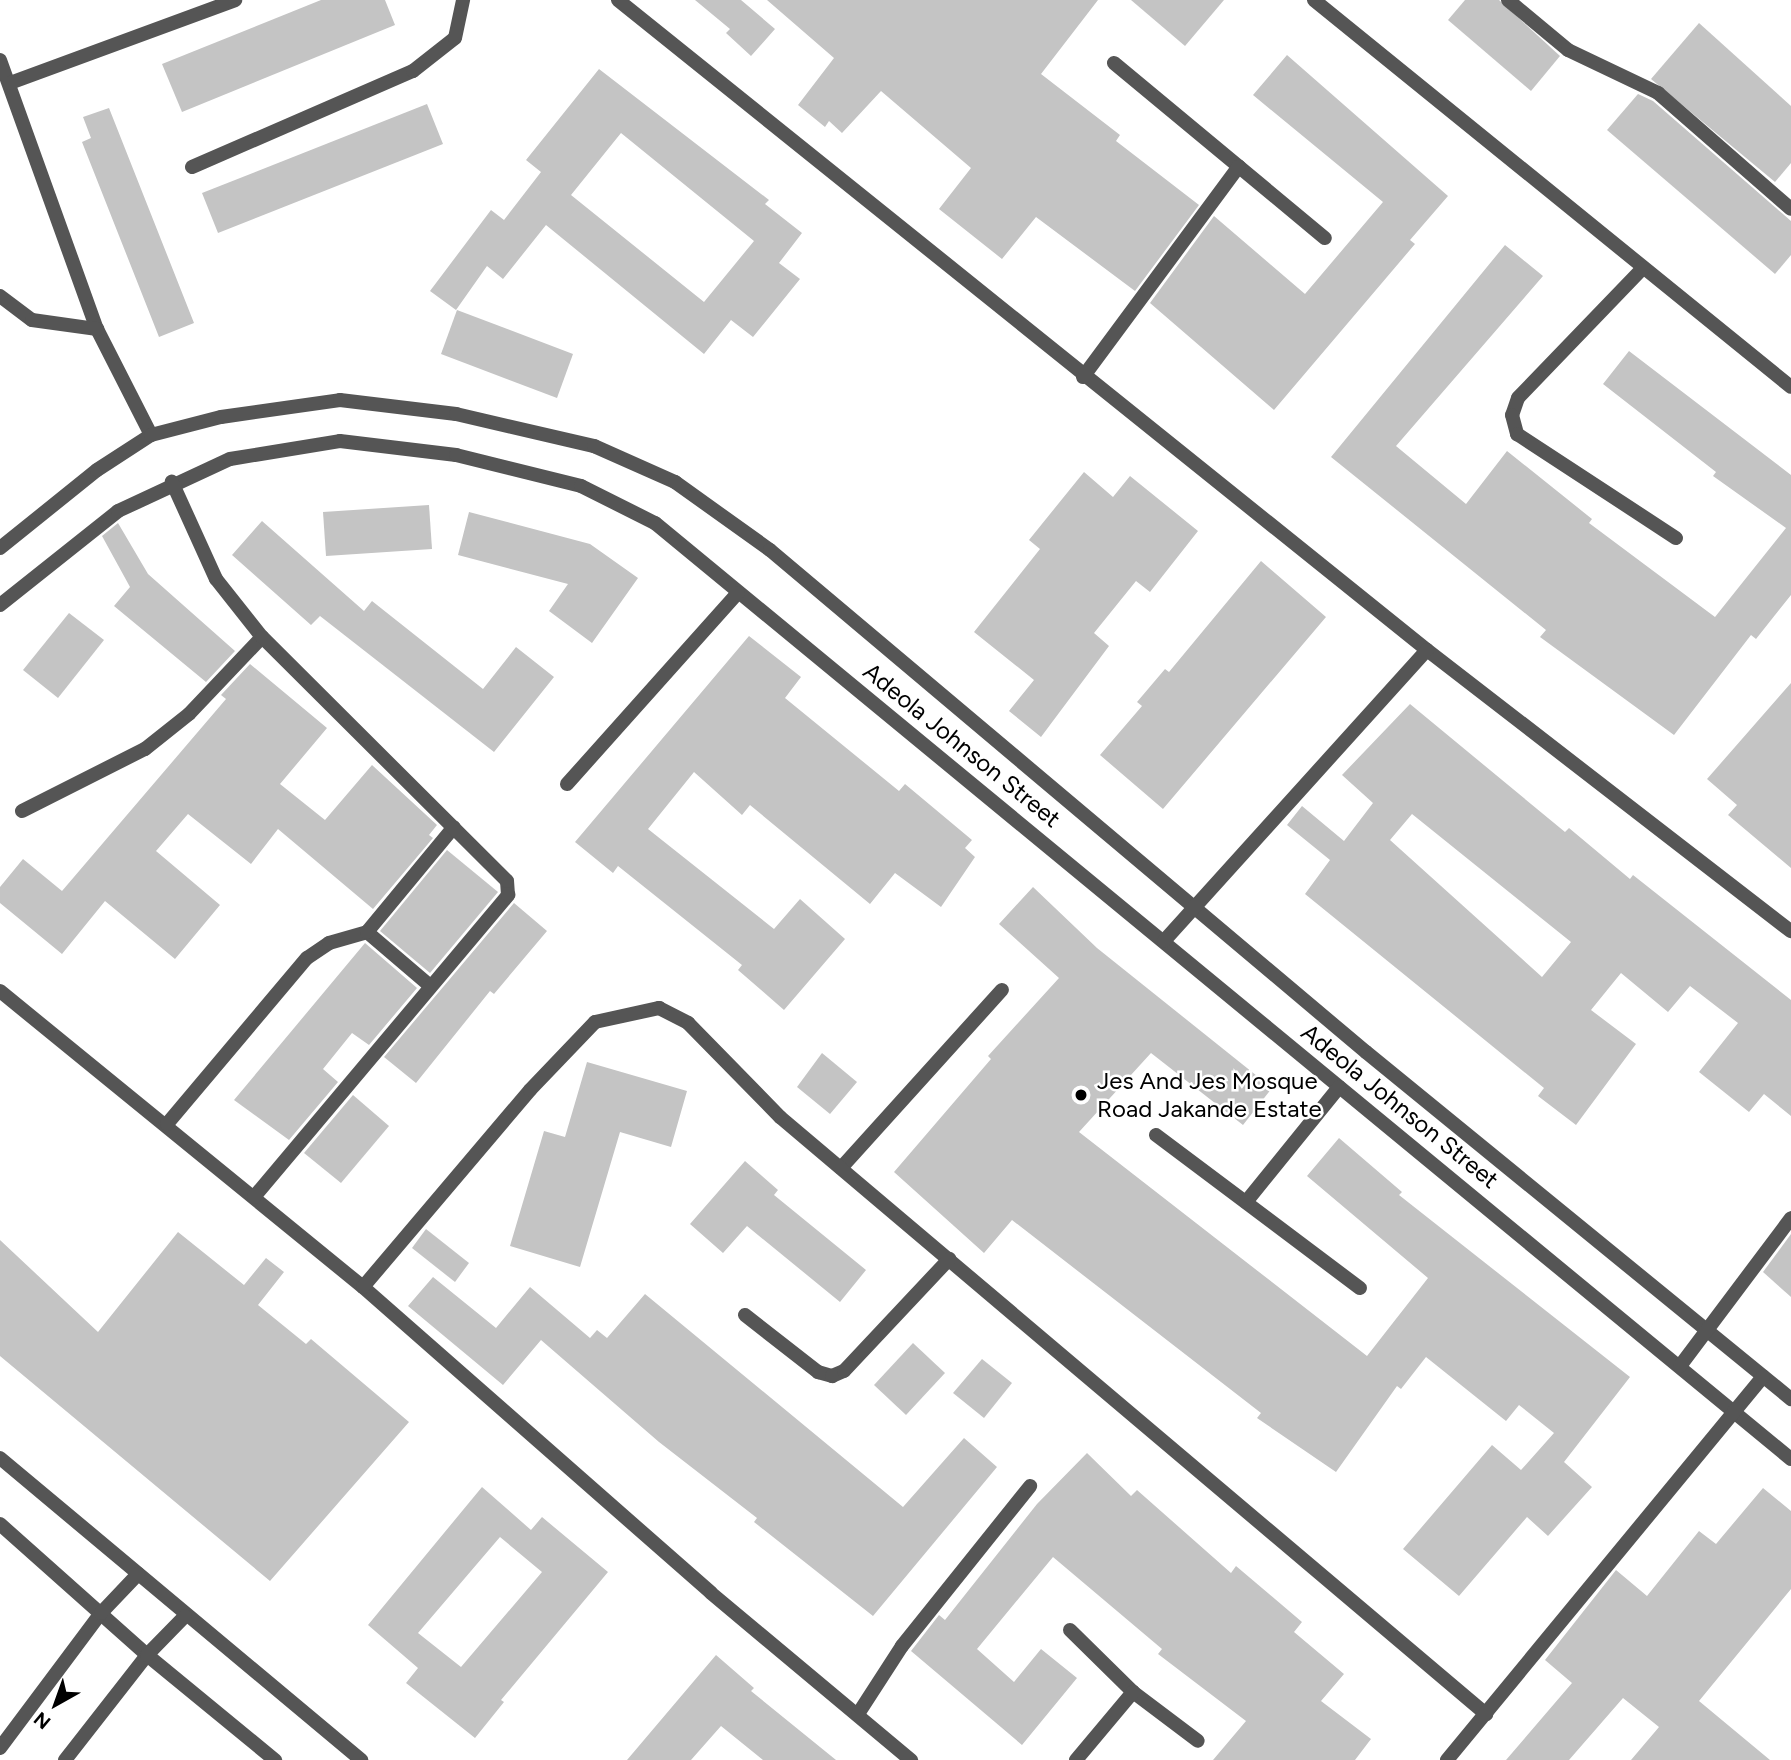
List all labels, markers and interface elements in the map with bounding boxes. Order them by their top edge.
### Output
street label: Adeola Johnson Street [858,657,1066,833]
street label: Adeola Johnson Street [1296,1018,1504,1194]
place label: Jes And Jes Mosque Road Jakande Estate [1097,1067,1322,1123]
marker: Jes And Jes Mosque Road Jakande Estate [1071,1085,1091,1105]
north arrow [21,1669,91,1739]
text: N [29,1707,55,1734]

